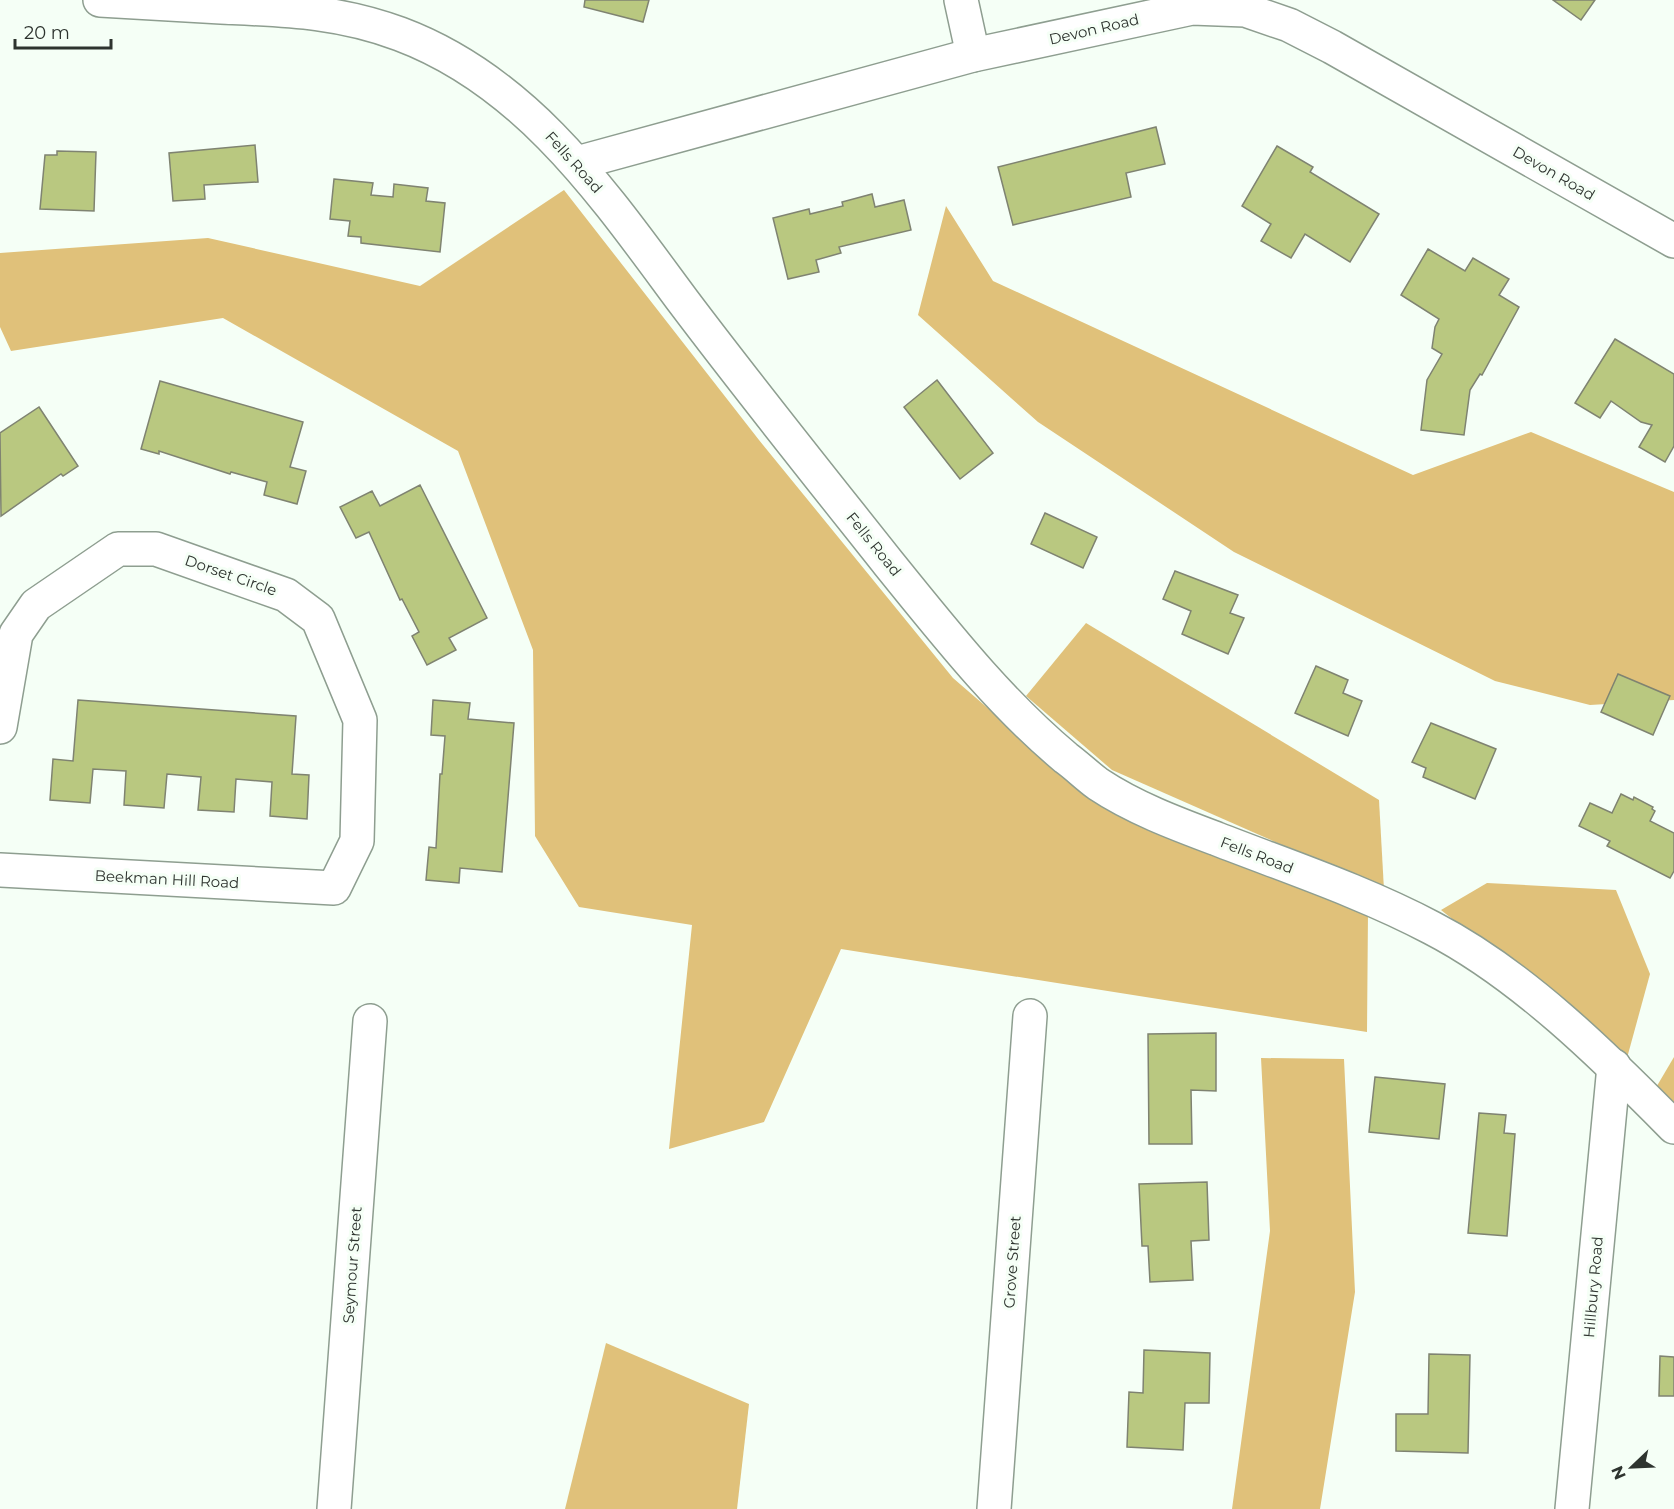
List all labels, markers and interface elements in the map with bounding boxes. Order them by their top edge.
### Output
street label: Devon Road [1047,9,1141,49]
scale bar [15,12,111,50]
text: 20 m [24,22,70,44]
street label: Fells Road [541,127,607,197]
street label: Devon Road [1509,142,1599,204]
street label: Fells Road [842,508,906,580]
street label: Dorset Circle [182,550,280,600]
street label: Fells Road [1218,832,1296,878]
street label: Beekman Hill Road [94,866,240,892]
street label: Seymour Street [338,1206,366,1324]
street label: Grove Street [999,1215,1025,1309]
street label: Hillbury Road [1579,1235,1607,1339]
north arrow [1602,1437,1662,1497]
text: N [1607,1463,1630,1482]

